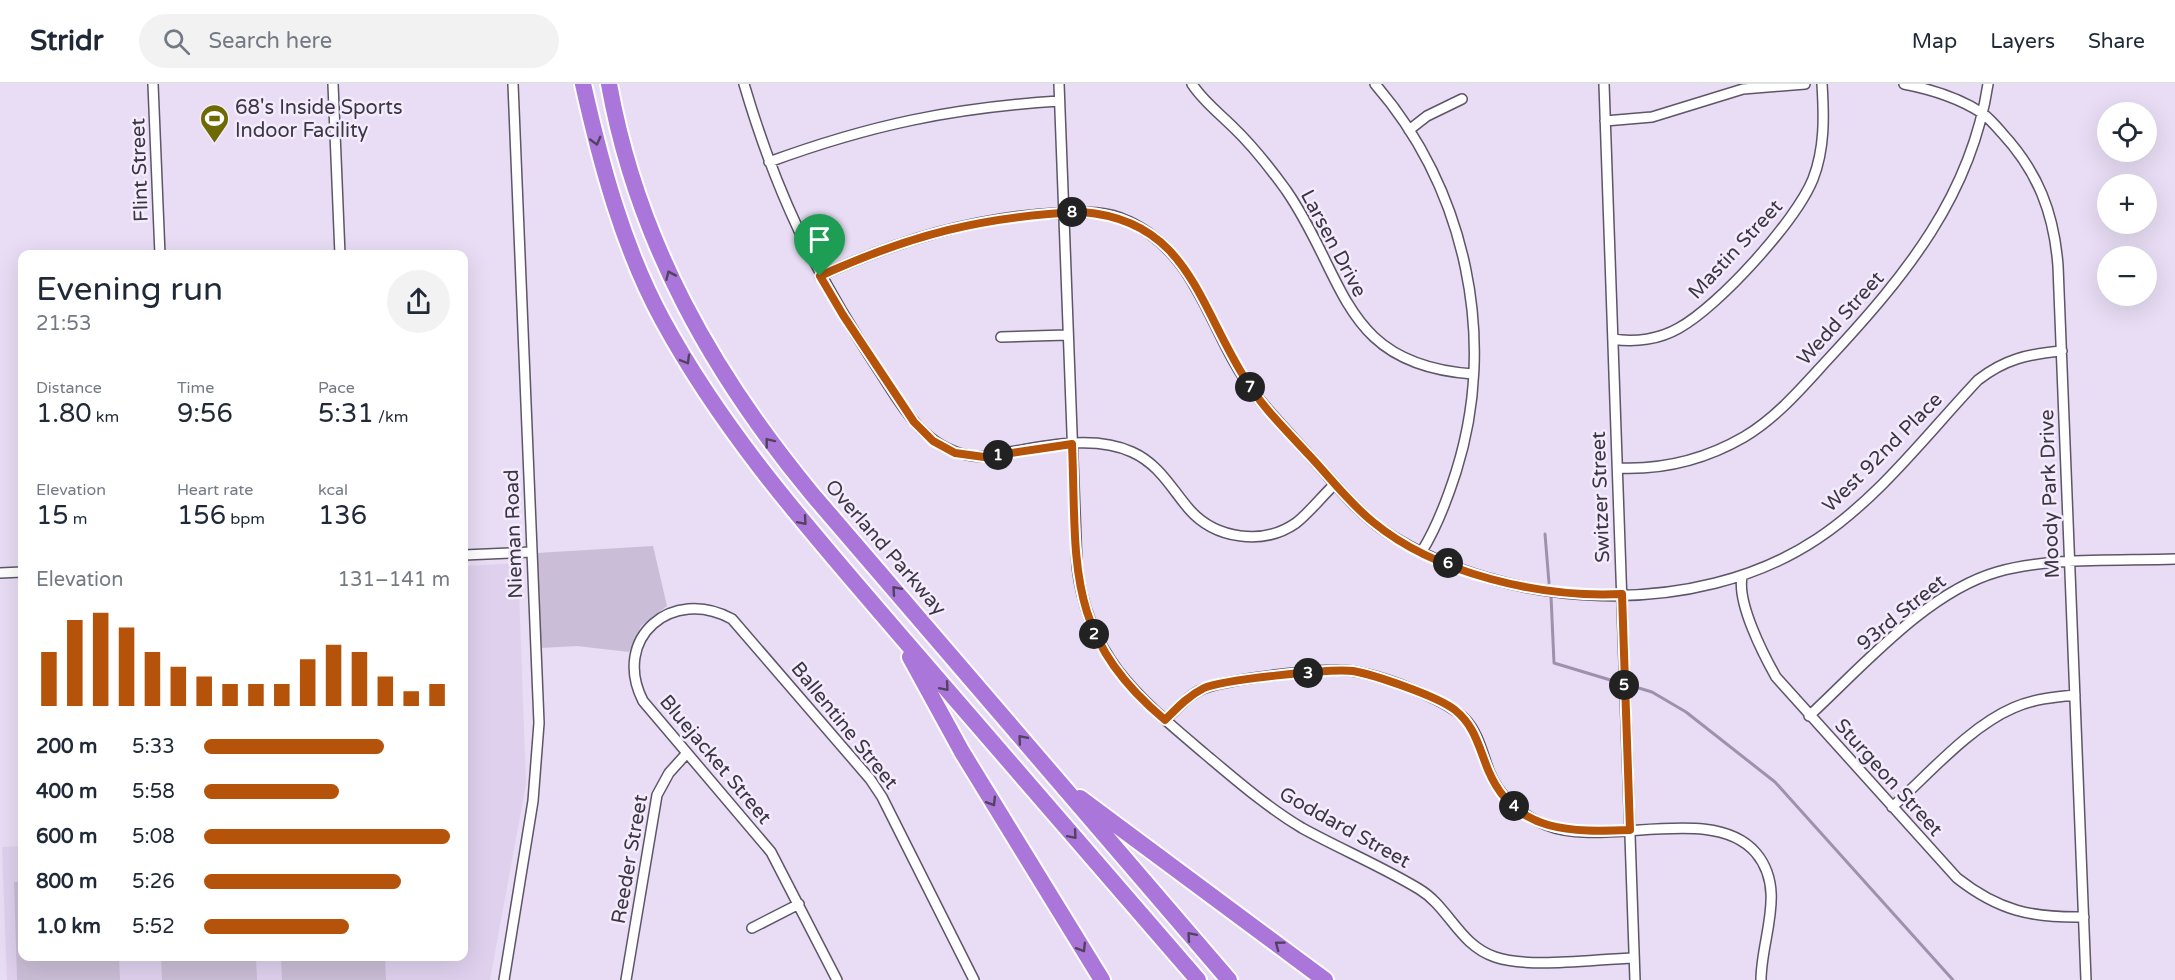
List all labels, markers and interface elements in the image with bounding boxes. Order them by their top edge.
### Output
search box [139,14,559,68]
text: Stridr [30,24,103,58]
icon: search [160,25,193,58]
text: Search here [208,28,332,54]
text: Map [1912,29,1957,54]
text: Layers [1990,29,2055,54]
text: Share [2088,29,2145,54]
place label: 68's Inside Sports Indoor Facility [235,96,403,143]
sports icon: 68's Inside Sports Indoor Facility [198,102,230,144]
map controls [2097,102,2157,306]
button: locate [2097,102,2157,162]
street label: Flint Street [126,117,154,222]
one-way arrow [589,136,602,146]
button: + [2097,174,2157,234]
street label: Larsen Drive [1295,186,1371,301]
street label: Mastin Street [1684,195,1788,304]
pin: 8 [1057,197,1087,227]
text: 8 [1067,202,1077,222]
pin [794,214,845,276]
icon: arrive [803,223,836,256]
button: − [2097,246,2157,306]
street label: Wedd Street [1792,266,1889,371]
text: Evening run [36,270,223,309]
button: share [387,270,450,333]
one-way arrow [665,270,677,281]
text: 21:53 [36,312,91,336]
one-way arrow [679,353,690,364]
pin: 7 [1235,372,1265,402]
text: 7 [1245,377,1255,397]
text: Distance [36,378,102,398]
text: Time [177,378,214,398]
text: Pace [318,378,355,398]
street label: West 92nd Place [1818,388,1948,518]
text: 1.80 [36,398,92,429]
text: 9:56 [177,398,233,429]
text: 5:31 [318,398,374,429]
text: km [92,407,119,427]
text: /km [374,407,408,427]
street label: Moody Park Drive [2035,409,2065,579]
street label: Switzer Street [1587,431,1615,563]
one-way arrow [766,437,777,448]
pin: 1 [983,440,1013,470]
text: 1 [993,445,1003,465]
street label: Nieman Road [500,469,528,599]
street label: Overland Parkway [820,475,951,621]
text: Elevation [36,480,106,500]
text: Heart rate [177,480,253,500]
text: kcal [318,480,348,500]
text: 15 [36,500,69,531]
text: 156 [177,500,226,531]
text: 136 [318,500,367,531]
text: m [69,509,88,529]
text: bpm [226,509,265,529]
one-way arrow [795,514,806,525]
pin: 6 [1433,548,1463,578]
text: 6 [1443,553,1453,573]
text: Elevation [36,568,123,592]
text: 131–141 m [337,568,450,592]
street label: 93rd Street [1852,569,1951,656]
one-way arrow [892,586,903,597]
pin: 2 [1079,619,1109,649]
text: 2 [1089,624,1099,644]
street label: Ballentine Street [786,657,903,794]
pin: 3 [1293,658,1323,688]
text: 3 [1303,663,1313,683]
pin: 5 [1609,670,1639,700]
text: 5 [1619,675,1629,695]
one-way arrow [938,680,949,691]
street label: Bluejacket Street [654,690,776,829]
street label: Sturgeon Street [1829,714,1947,842]
text: 200 m [36,735,97,759]
text: 5:33 [132,735,175,759]
one-way arrow [1018,735,1029,746]
text: 400 m [36,780,97,804]
text: 5:58 [132,780,175,804]
street label: Goddard Street [1275,782,1415,874]
pin: 4 [1499,791,1529,821]
street label: Reeder Street [607,792,653,926]
one-way arrow [985,796,997,806]
text: 4 [1509,796,1519,816]
text: 600 m [36,825,97,849]
text: 5:08 [132,825,175,849]
one-way arrow [1065,828,1076,839]
text: 800 m [36,870,97,894]
text: 5:26 [132,870,175,894]
text: 1.0 km [36,915,101,939]
text: 5:52 [132,915,175,939]
one-way arrow [1187,932,1198,943]
one-way arrow [1274,941,1285,952]
one-way arrow [1075,942,1087,952]

